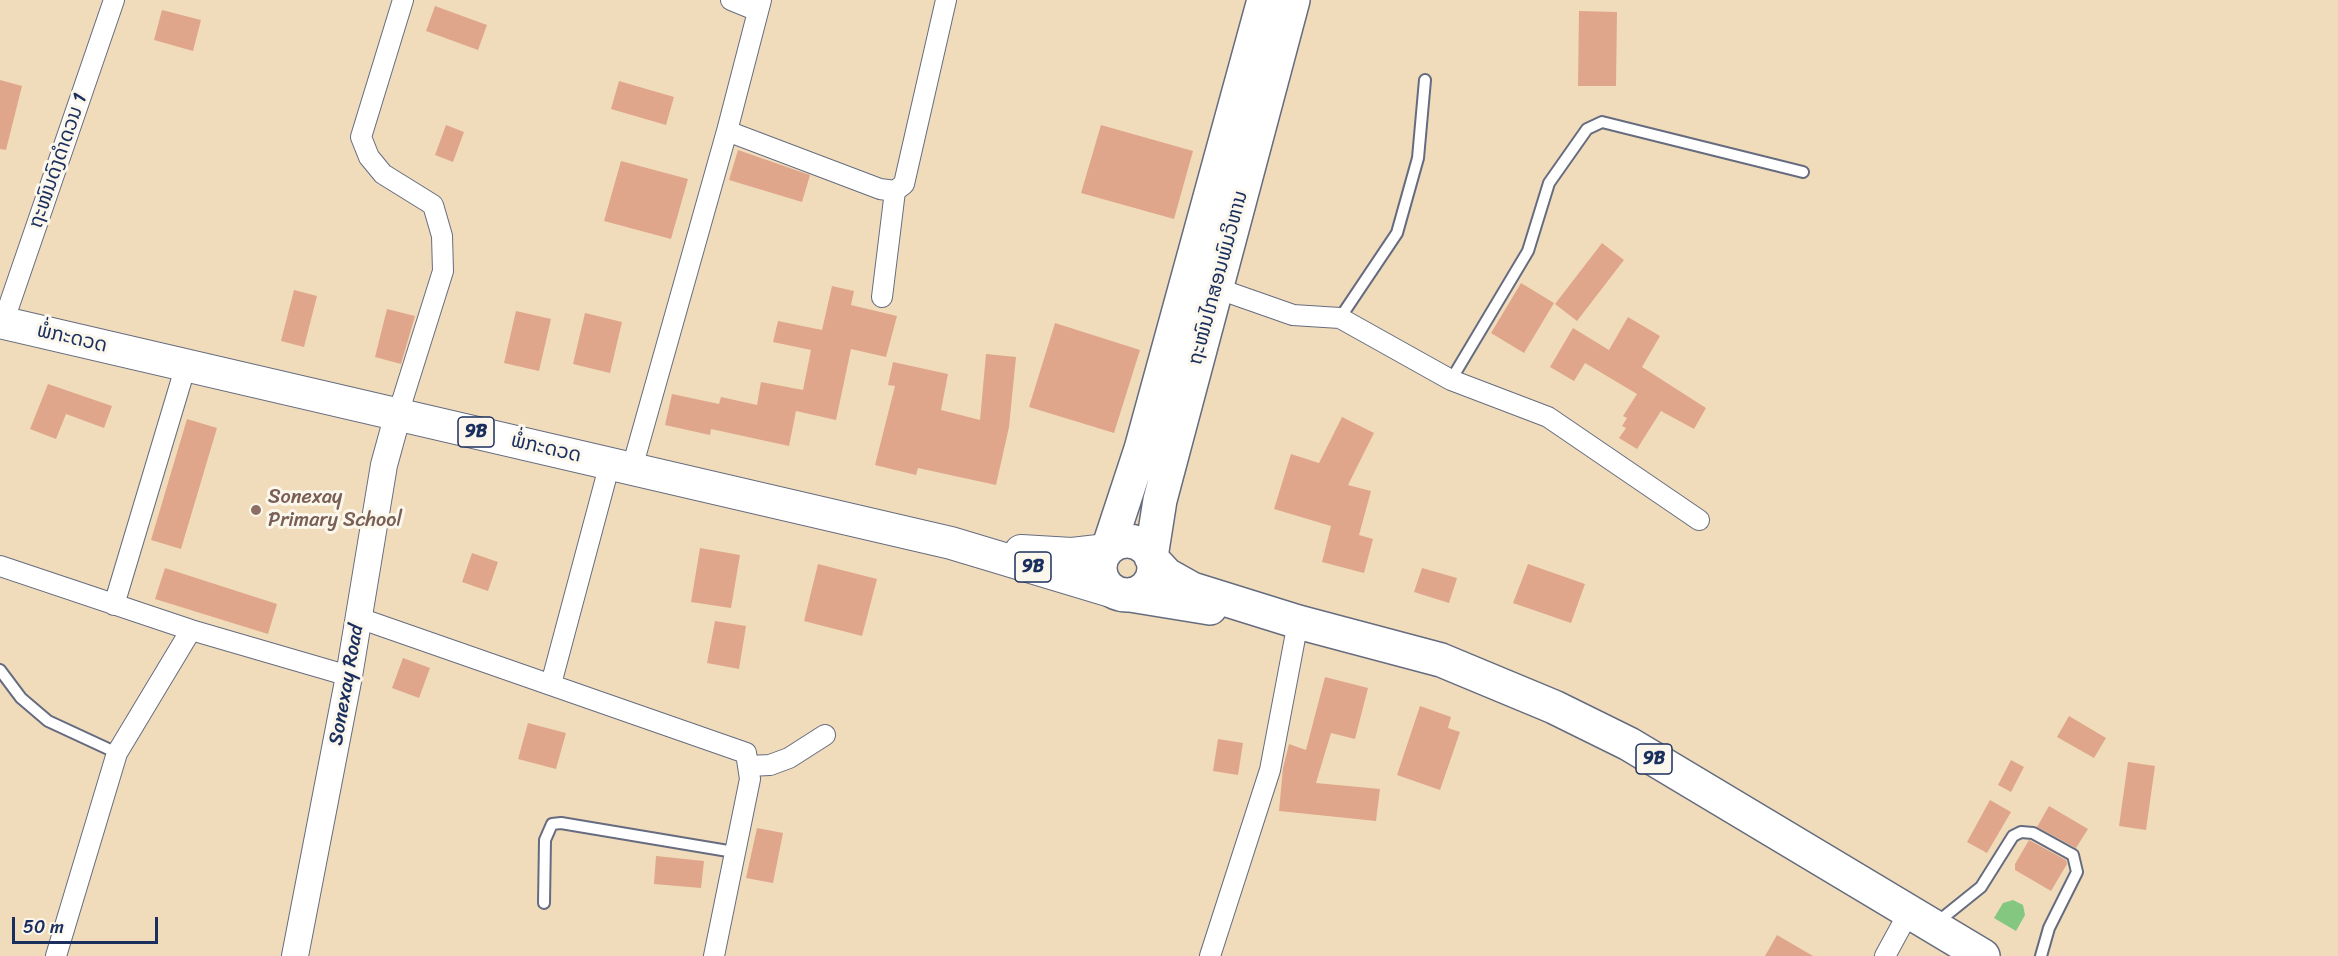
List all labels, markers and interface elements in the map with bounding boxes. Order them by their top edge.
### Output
street label: ຖະໜົນດົງດຳດວນ 1 [25,90,93,232]
street label: ຖະໜົນໄກສອນພົມວິຫານ [1184,188,1254,368]
street label: ພໍ່ກະດວດ [34,319,110,359]
road number: 9B [458,417,494,447]
street label: ພໍ່ກະດວດ [508,429,584,469]
place label: Sonexay Primary School [268,486,402,533]
marker: Sonexay Primary School [249,503,263,517]
road number: 9B [1015,552,1051,582]
street label: Sonexay Road [325,623,369,747]
road number: 9B [1636,744,1672,774]
scale bar [15,905,160,943]
text: 50 m [23,911,64,943]

